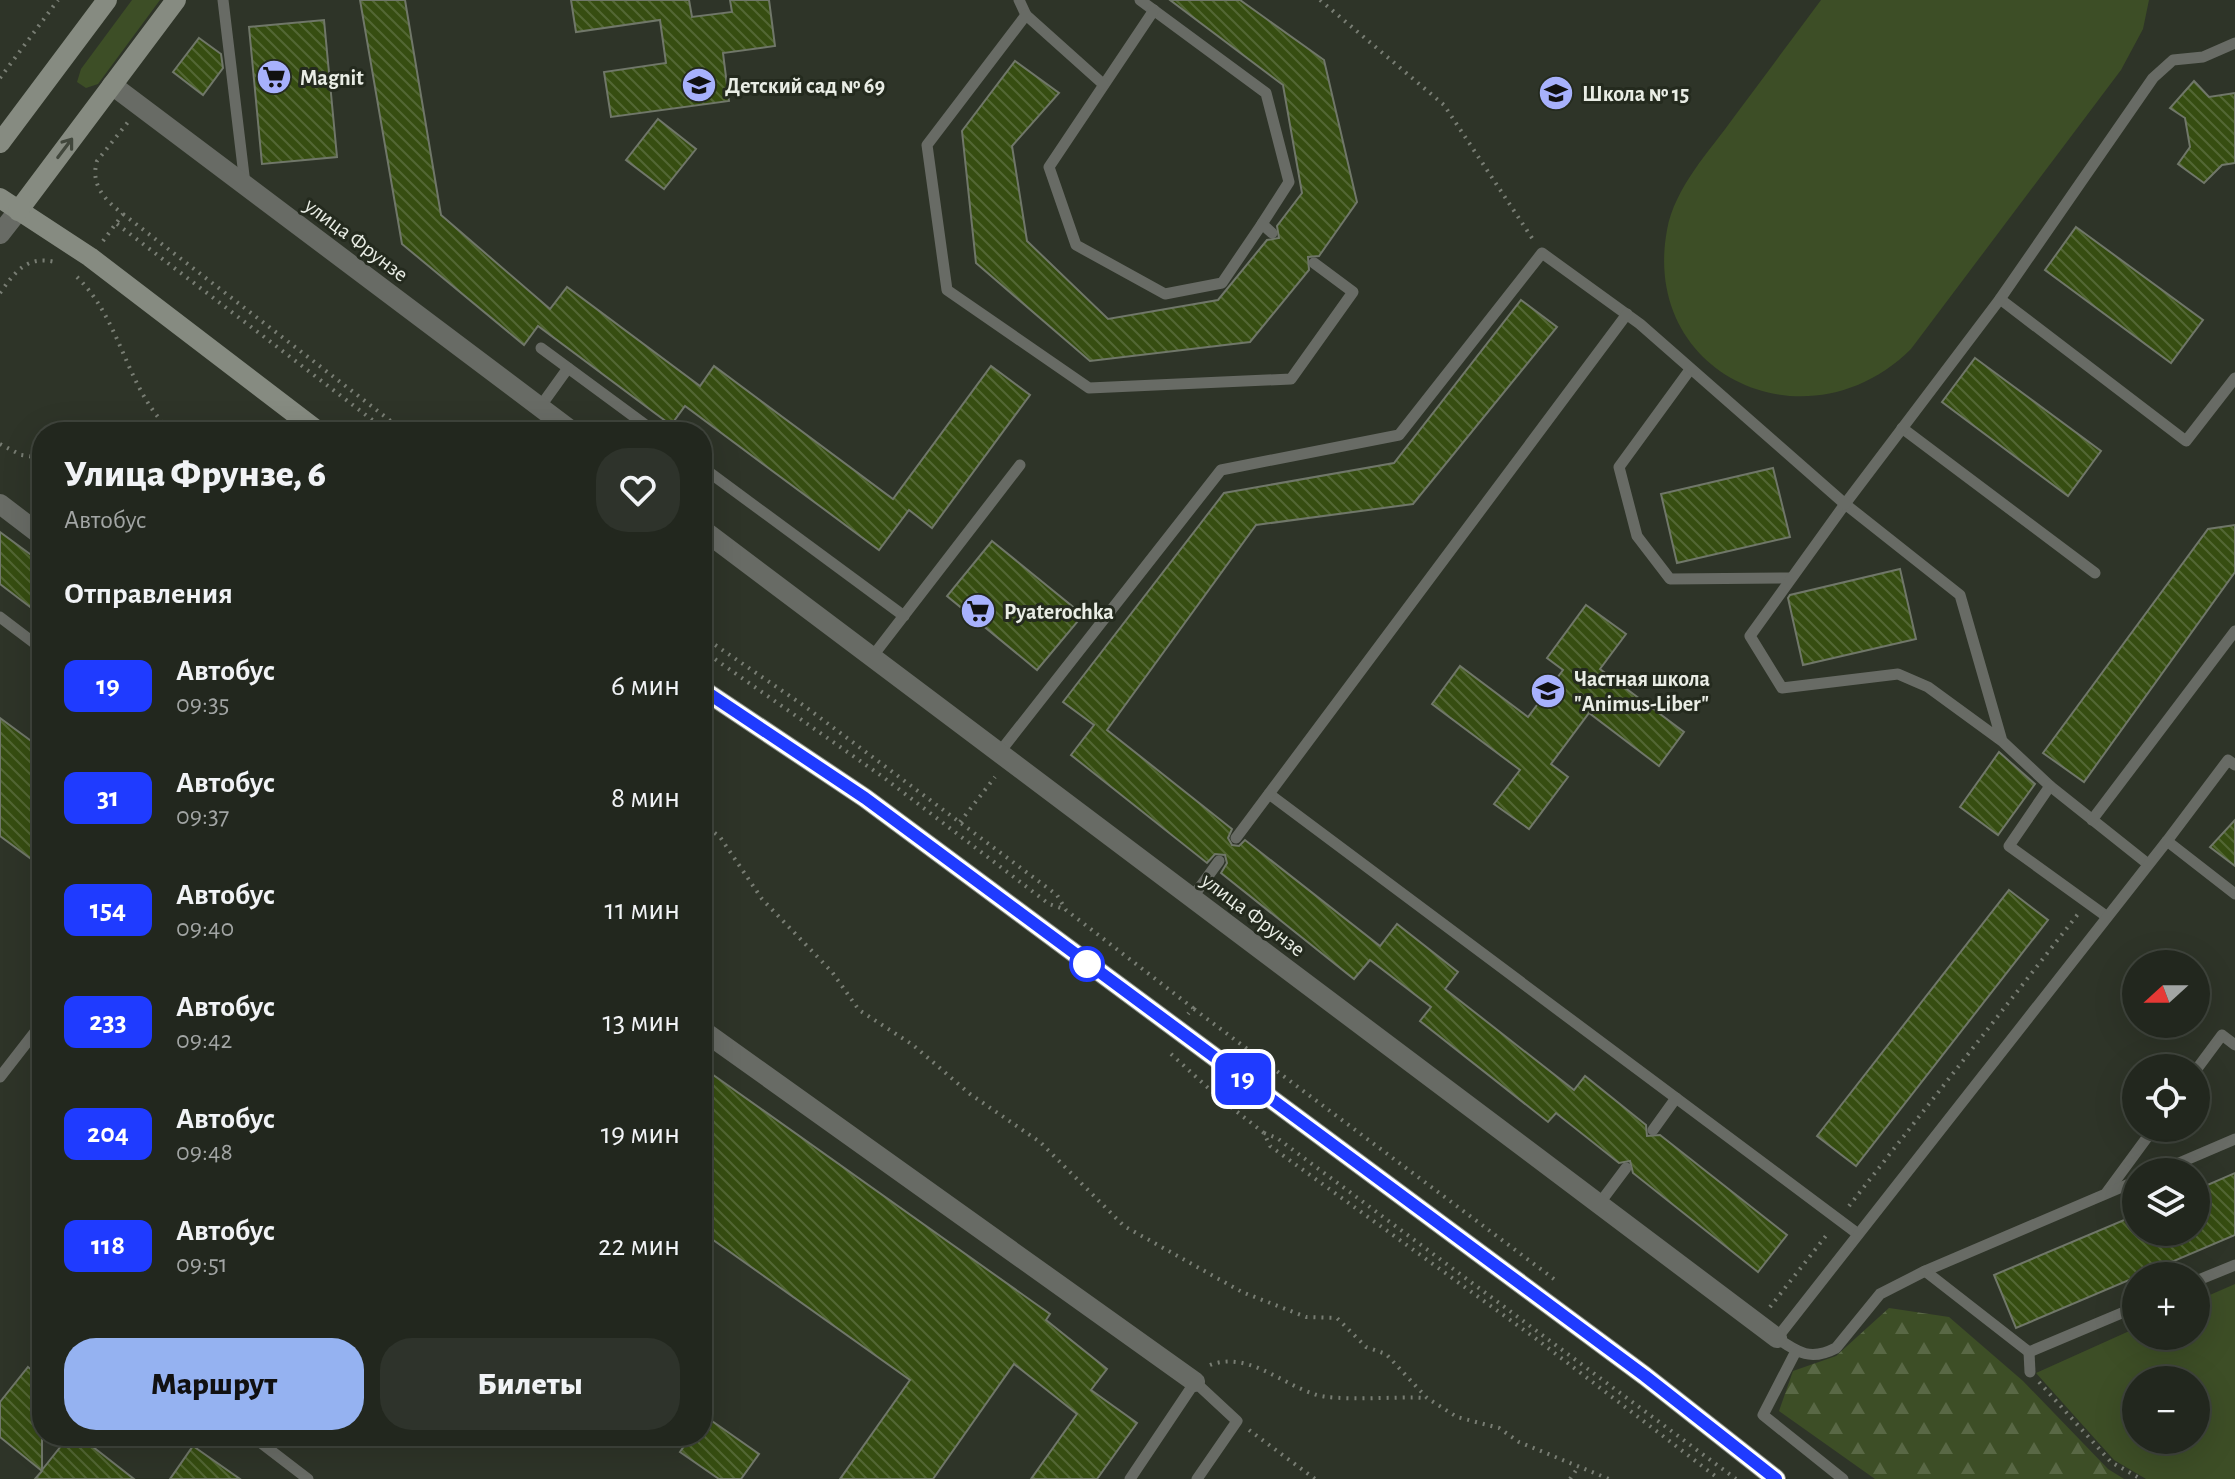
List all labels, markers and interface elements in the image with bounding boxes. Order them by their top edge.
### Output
supermarket icon: Magnit [255,58,293,96]
school or university icon: Детский сад № 69 [680,66,718,104]
place label: Magnit [300,67,364,89]
school or university icon: Школа № 15 [1537,74,1575,112]
place label: Детский сад № 69 [725,75,885,97]
place label: Школа № 15 [1582,83,1689,105]
one-way arrow [56,138,73,159]
street label: улица Фрунзе [300,193,412,286]
button: heart [596,448,680,532]
text: Улица Фрунзе, 6 [64,456,326,494]
text: Автобус [64,507,147,533]
text: Отправления [64,579,233,609]
supermarket icon: Pyaterochka [959,592,997,630]
place label: Pyaterochka [1004,601,1114,624]
text: Автобус [176,656,275,686]
place label: Частная школа "Animus-Liber" [1574,668,1710,715]
text: 6 мин [611,671,680,701]
text: 19 [96,672,120,700]
school or university icon: Частная школа "Animus-Liber" [1529,672,1567,710]
text: 09:35 [176,691,229,717]
text: Автобус [176,768,275,798]
text: 8 мин [611,783,680,813]
text: 31 [97,784,119,812]
text: 09:37 [176,803,229,829]
street label: улица Фрунзе [1197,868,1309,961]
text: Автобус [176,880,275,910]
text: 11 мин [605,895,680,925]
text: 154 [90,896,126,924]
text: 09:40 [176,915,234,941]
unlabelled marker [1070,947,1104,981]
north arrow [2122,950,2210,1038]
map controls [2122,950,2210,1454]
text: Автобус [176,992,275,1022]
text: 13 мин [603,1007,680,1037]
text: 233 [89,1008,127,1036]
text: 09:42 [176,1027,232,1053]
line badge: 19 [1207,1053,1279,1105]
button: locate [2122,1054,2210,1142]
text: 19 [1231,1065,1255,1093]
text: Автобус [176,1104,275,1134]
text: 19 мин [601,1119,680,1149]
text: 204 [87,1120,129,1148]
text: 09:48 [176,1139,233,1165]
button: layers [2122,1158,2210,1246]
text: Автобус [176,1216,275,1246]
text: 22 мин [598,1231,680,1261]
text: 118 [91,1232,125,1260]
text: 09:51 [176,1251,228,1277]
button: + [2122,1262,2210,1350]
button: Маршрут [64,1338,364,1430]
button: Билеты [380,1338,680,1430]
button: − [2122,1366,2210,1454]

